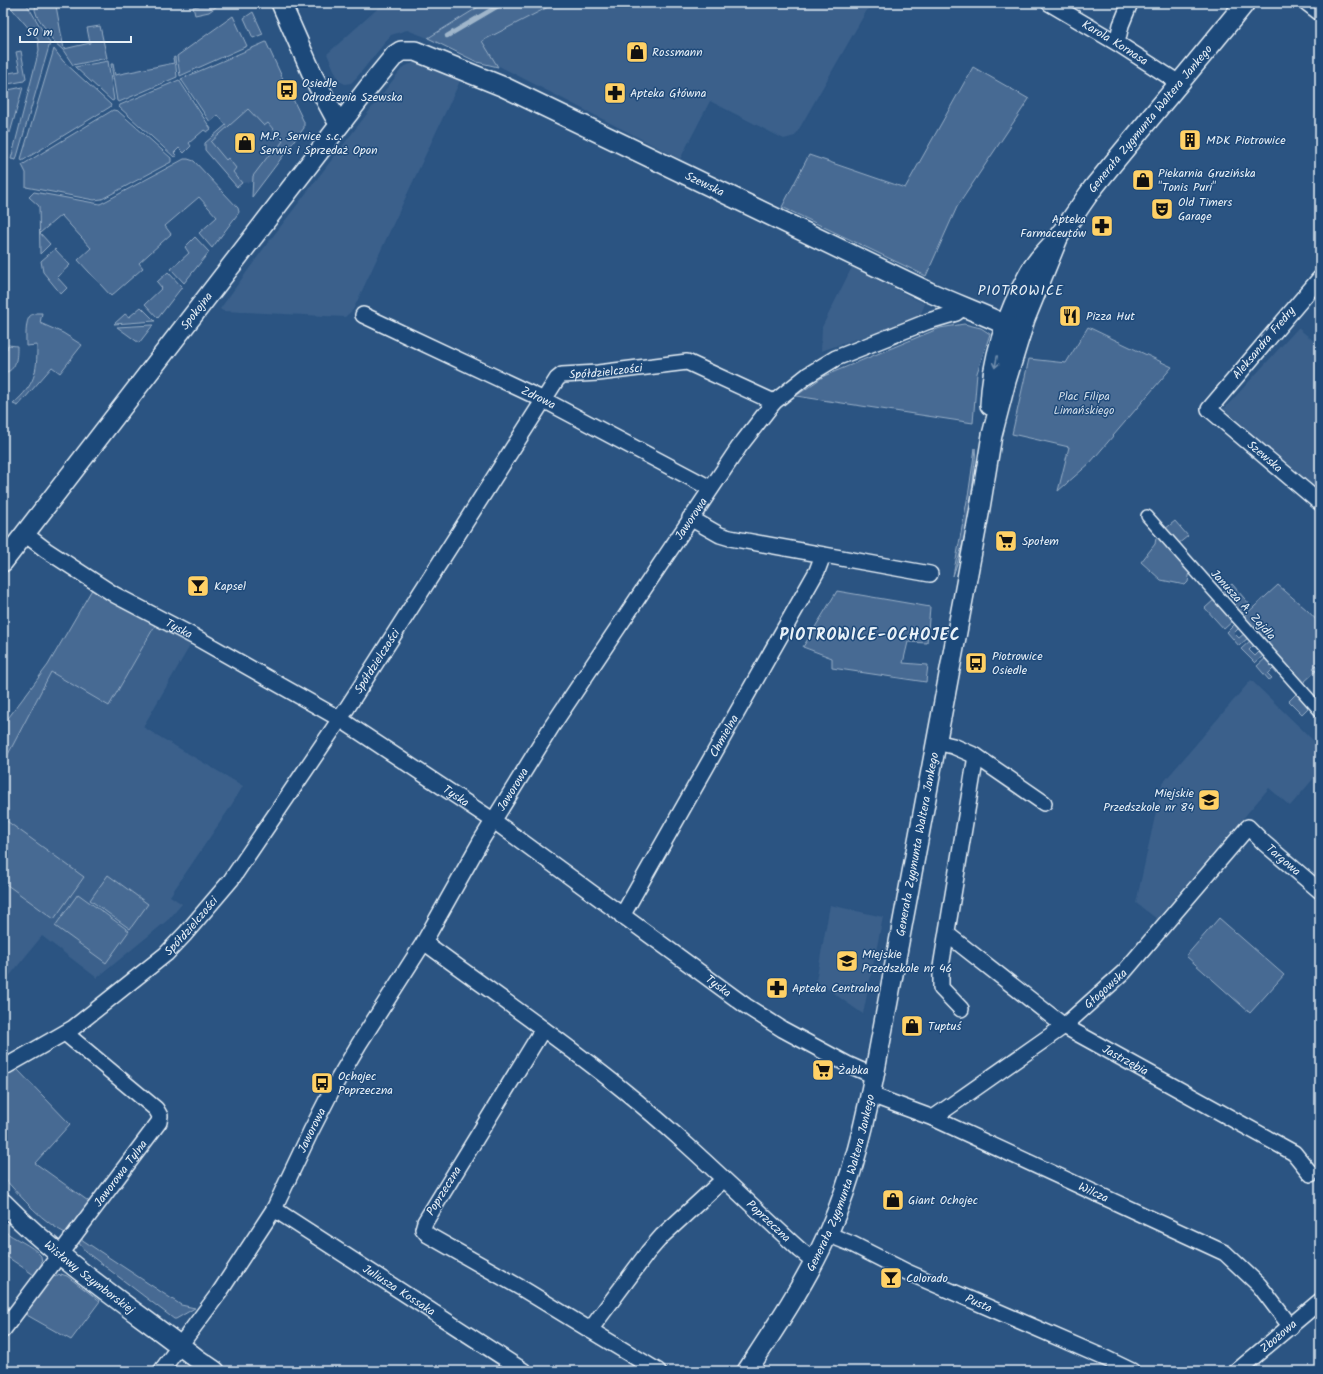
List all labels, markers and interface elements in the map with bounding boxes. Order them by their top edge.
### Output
street label: Karola Kornasa [1078,15,1152,70]
scale bar [20,18,131,44]
text: 50 m [26,23,53,42]
shop icon: Rossmann [624,39,650,65]
street label: Generała Zygmunta Waltera Jankego [1083,40,1217,197]
place label: Rossmann [652,43,703,62]
place label: Osiedle Odrodzenia Szewska [302,74,403,107]
bus stop icon: Osiedle Odrodzenia Szewska [274,77,300,103]
pharmacy icon: Apteka Główna [602,80,628,106]
place label: Apteka Główna [630,84,707,103]
place label: M.P. Service s.c. Serwis i Sprzedaż Opon [260,127,378,160]
building icon: MDK Piotrowice [1177,127,1203,153]
shop icon: M.P. Service s.c. Serwis i Sprzedaż Opon [232,130,258,156]
place label: MDK Piotrowice [1206,131,1286,150]
place label: Piekarnia Gruzińska "Tonis Puri" [1158,164,1256,197]
street label: Szewska [682,166,728,202]
shop icon: Piekarnia Gruzińska "Tonis Puri" [1130,167,1156,193]
place label: Old Timers Garage [1178,193,1232,226]
theatre icon: Old Timers Garage [1149,196,1175,222]
place label: Apteka Farmaceutów [1020,210,1087,243]
pharmacy icon: Apteka Farmaceutów [1089,213,1115,239]
district label: PIOTROWICE [978,280,1064,302]
street label: Spokojna [176,287,217,334]
street label: Aleksandra Fredry [1228,302,1300,384]
restaurant icon: Pizza Hut [1057,303,1083,329]
place label: Pizza Hut [1086,307,1135,326]
one-way arrow [991,355,999,368]
street label: Spółdzielczości [568,358,645,384]
street label: Zdrowa [518,381,560,414]
park label: Plac Filipa Limańskiego [1053,387,1115,420]
street label: Szewska [1243,436,1287,477]
street label: Jaworowa [670,493,712,544]
supermarket icon: Społem [993,528,1019,554]
place label: Społem [1022,532,1059,551]
street label: Janusza A. Zajdla [1206,565,1280,645]
bar icon: Kapsel [185,573,211,599]
place label: Kapsel [214,577,246,596]
street label: Tyska [162,614,196,644]
district label: PIOTROWICE-OCHOJEC [779,623,961,648]
street label: Spółdzielczości [349,624,405,697]
place label: Piotrowice Osiedle [992,647,1043,680]
bus stop icon: Piotrowice Osiedle [963,650,989,676]
street label: Chmielna [704,711,744,761]
street label: Generała Zygmunta Waltera Jankego [891,751,944,938]
street label: Jaworowa [492,764,534,815]
street label: Tyska [439,780,474,812]
place label: Miejskie Przedszkole nr 84 [1103,784,1195,817]
school or university icon: Miejskie Przedszkole nr 84 [1196,787,1222,813]
street label: Targowa [1262,839,1306,881]
street label: Spółdzielczości [160,891,223,960]
place label: Miejskie Przedszkole nr 46 [862,945,952,978]
school or university icon: Miejskie Przedszkole nr 46 [834,948,860,974]
street label: Głogowska [1080,964,1132,1013]
street label: Tyska [701,970,736,1002]
pharmacy icon: Apteka Centralna [764,975,790,1001]
place label: Apteka Centralna [792,979,880,998]
shop icon: Tuptuś [899,1013,925,1039]
place label: Tuptuś [928,1017,962,1036]
street label: Jastrzębia [1099,1039,1152,1081]
supermarket icon: Żabka [810,1057,836,1083]
place label: Żabka [838,1061,869,1080]
place label: Ochojec Poprzeczna [338,1067,393,1100]
bus stop icon: Ochojec Poprzeczna [309,1070,335,1096]
street label: Generała Zygmunta Waltera Jankego [801,1092,880,1275]
street label: Jaworowa [293,1104,331,1156]
street label: Jaworowa Tylna [89,1135,152,1211]
street label: Poprzeczna [421,1162,467,1219]
street label: Wilcza [1075,1177,1112,1208]
shop icon: Giant Ochojec [880,1187,906,1213]
place label: Giant Ochojec [908,1191,978,1210]
street label: Poprzeczna [742,1195,796,1247]
street label: Wisławy Szymborskiej [40,1236,140,1319]
street label: Juliusza Kossaka [359,1259,440,1321]
bar icon: Colorado [878,1265,904,1291]
place label: Colorado [906,1269,948,1288]
street label: Pusta [962,1289,996,1318]
street label: Zbożowa [1256,1315,1301,1357]

